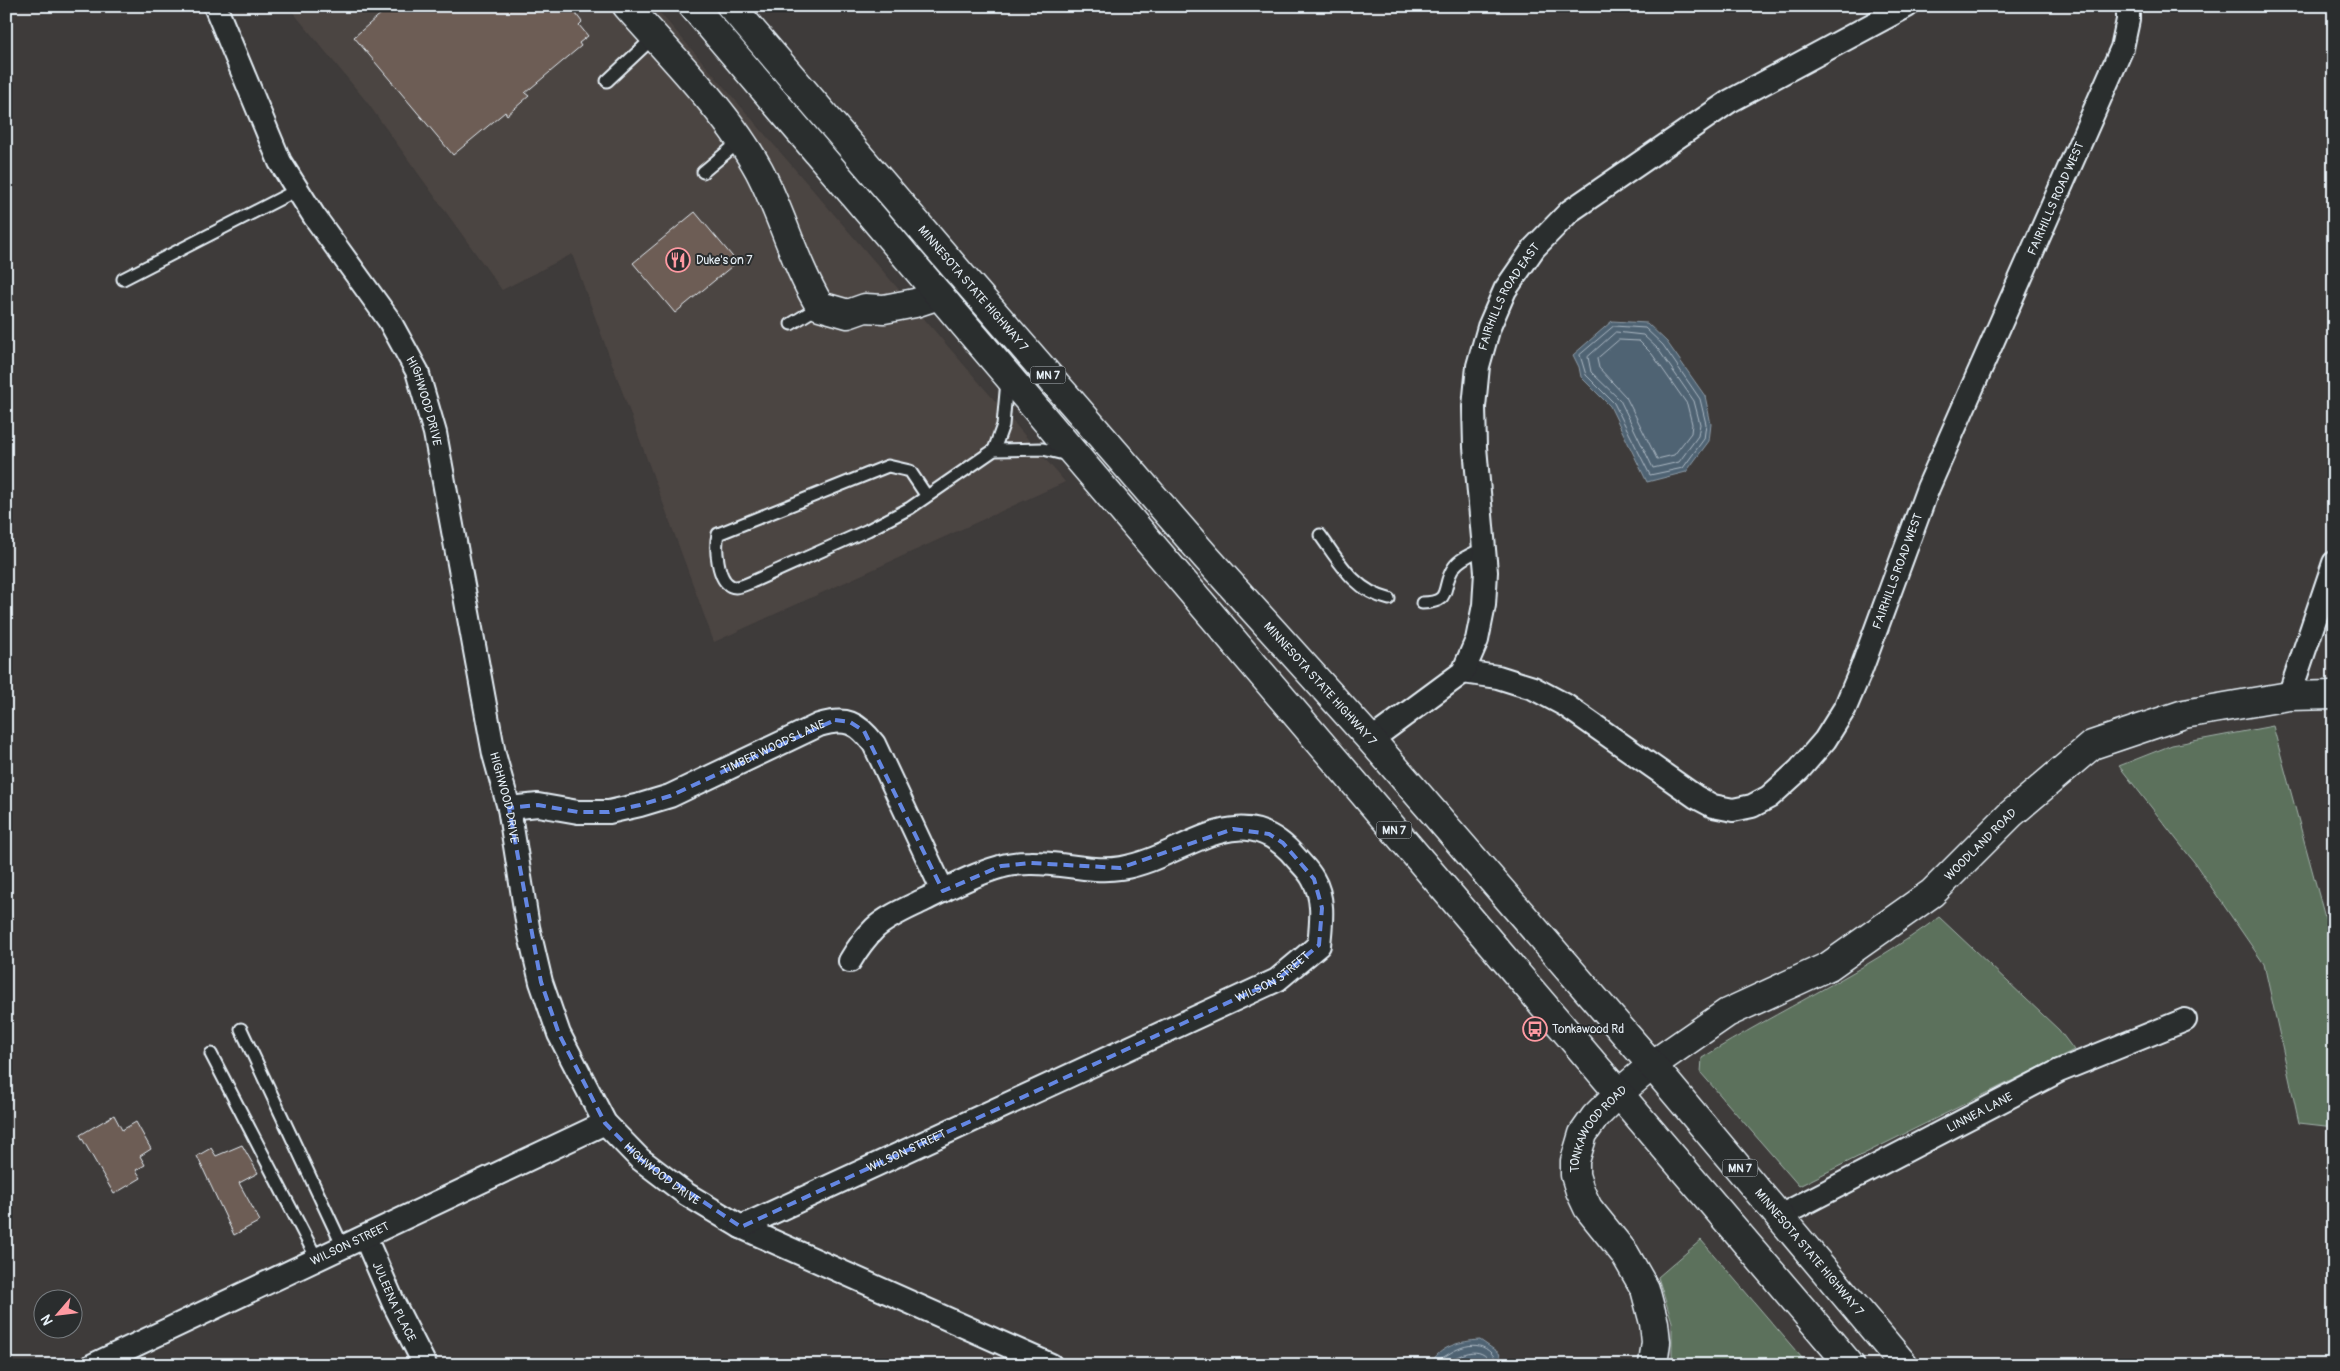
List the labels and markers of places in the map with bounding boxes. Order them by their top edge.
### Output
restaurant icon: Duke's on 7 [665,247,691,273]
place label: Duke's on 7 [696,253,753,268]
bus stop icon: Tonkawood Rd [1522,1016,1548,1042]
place label: Tonkawood Rd [1552,1022,1624,1037]

